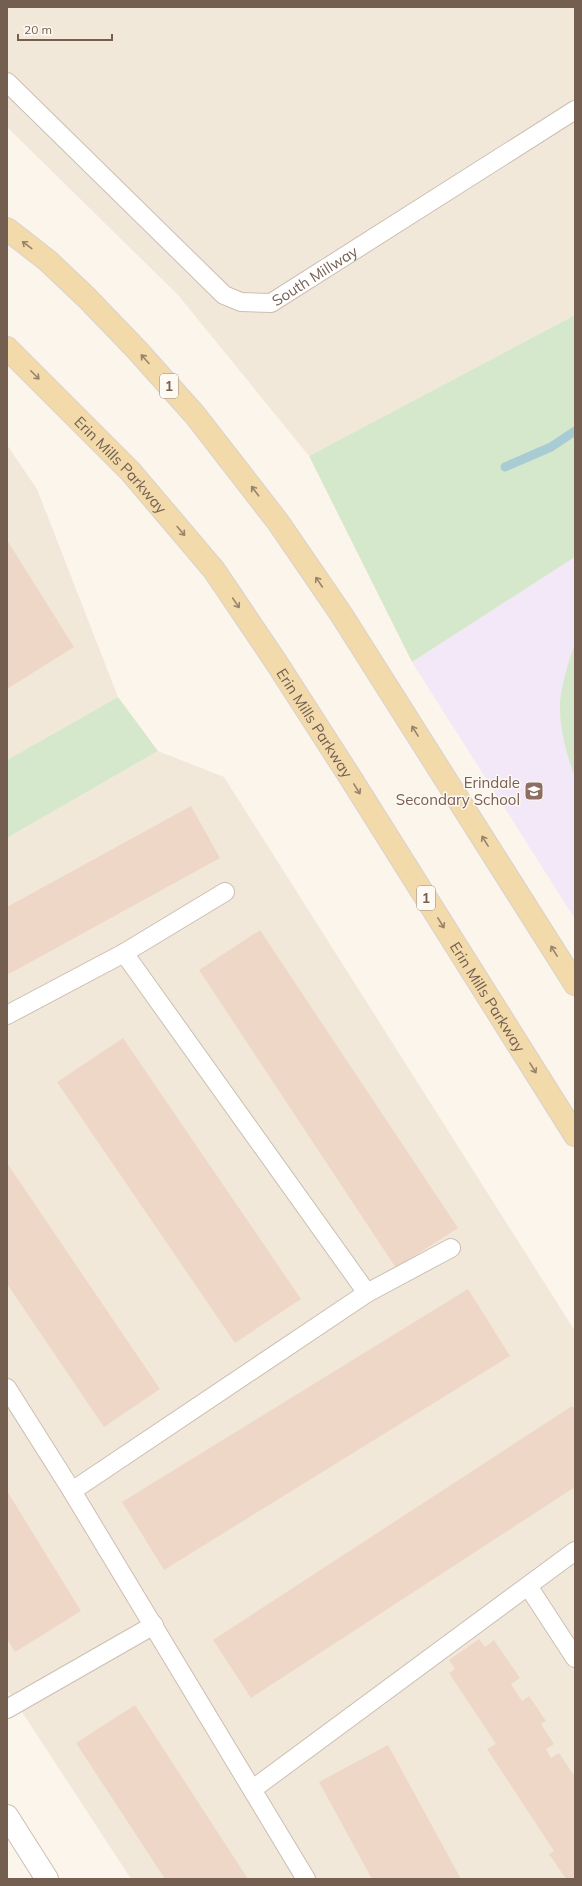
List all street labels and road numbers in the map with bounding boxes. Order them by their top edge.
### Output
street label: South Millway [268,241,361,310]
road number: 1 [160,374,178,398]
street label: Erin Mills Parkway [71,412,171,517]
street label: Erin Mills Parkway [273,664,357,781]
road number: 1 [417,886,435,910]
street label: Erin Mills Parkway [446,938,530,1055]

